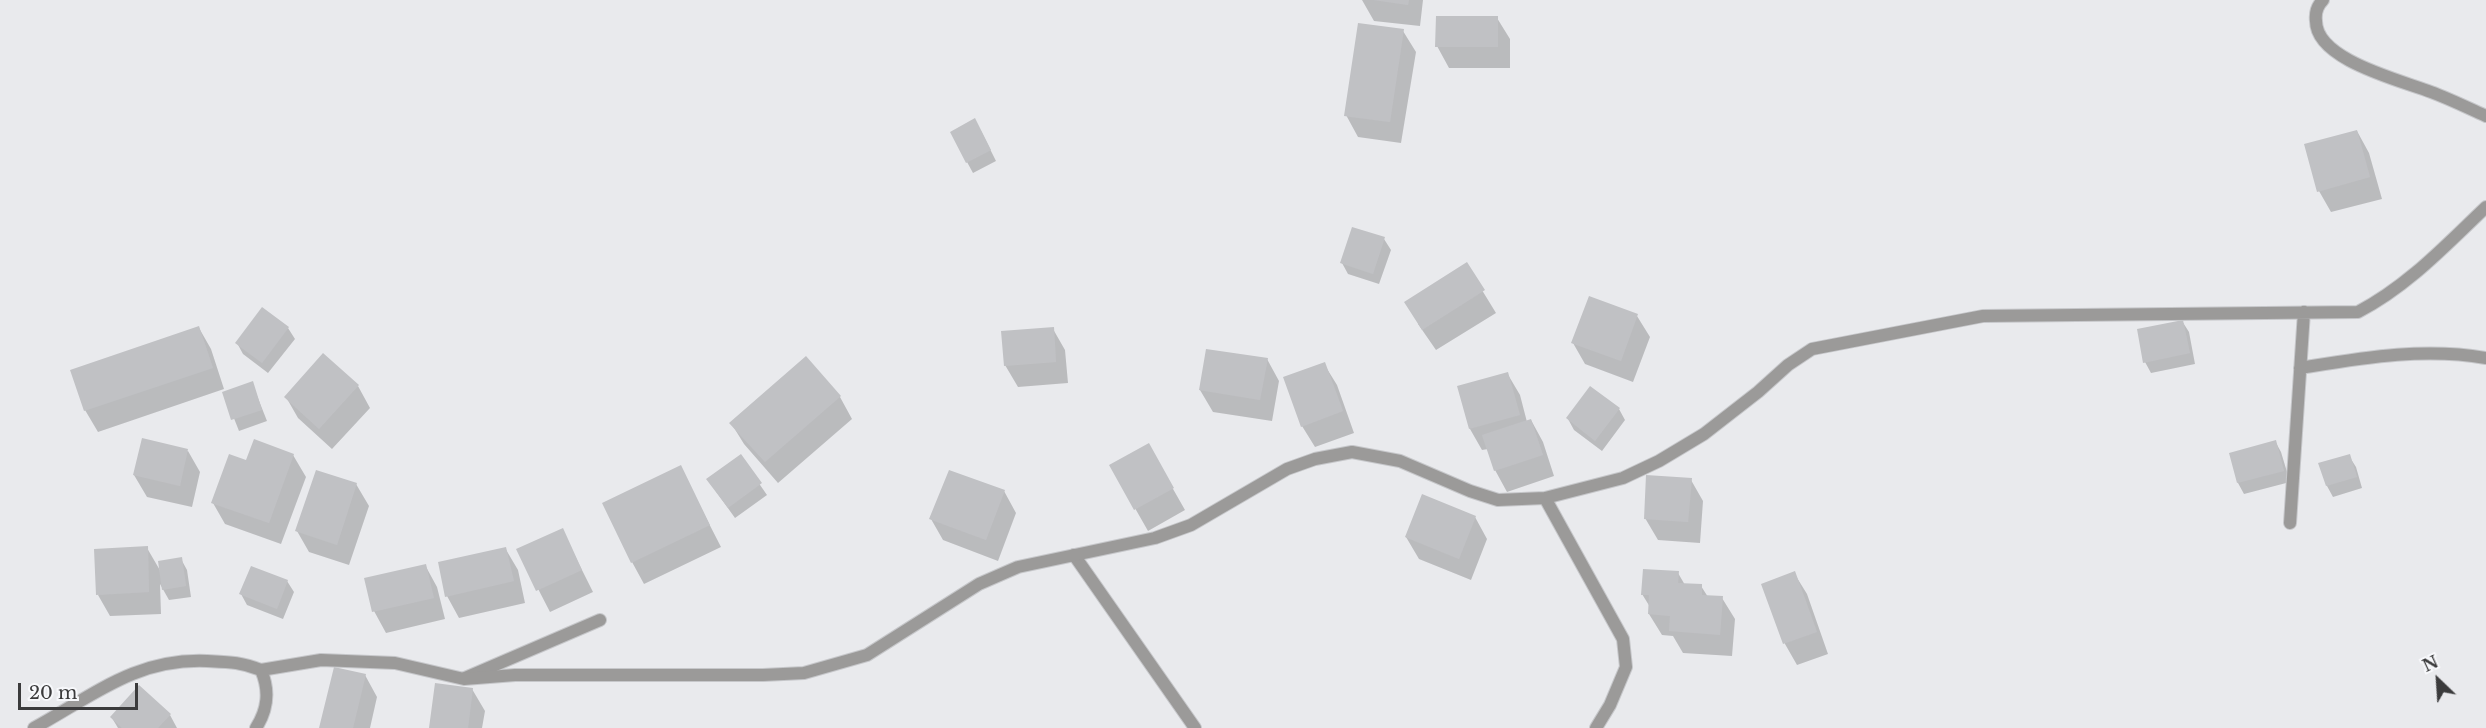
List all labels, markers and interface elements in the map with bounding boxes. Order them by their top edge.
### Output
north arrow [2408,650,2468,710]
text: N [2419,651,2441,676]
scale bar [21,671,141,709]
text: 20 m [29,682,77,704]

